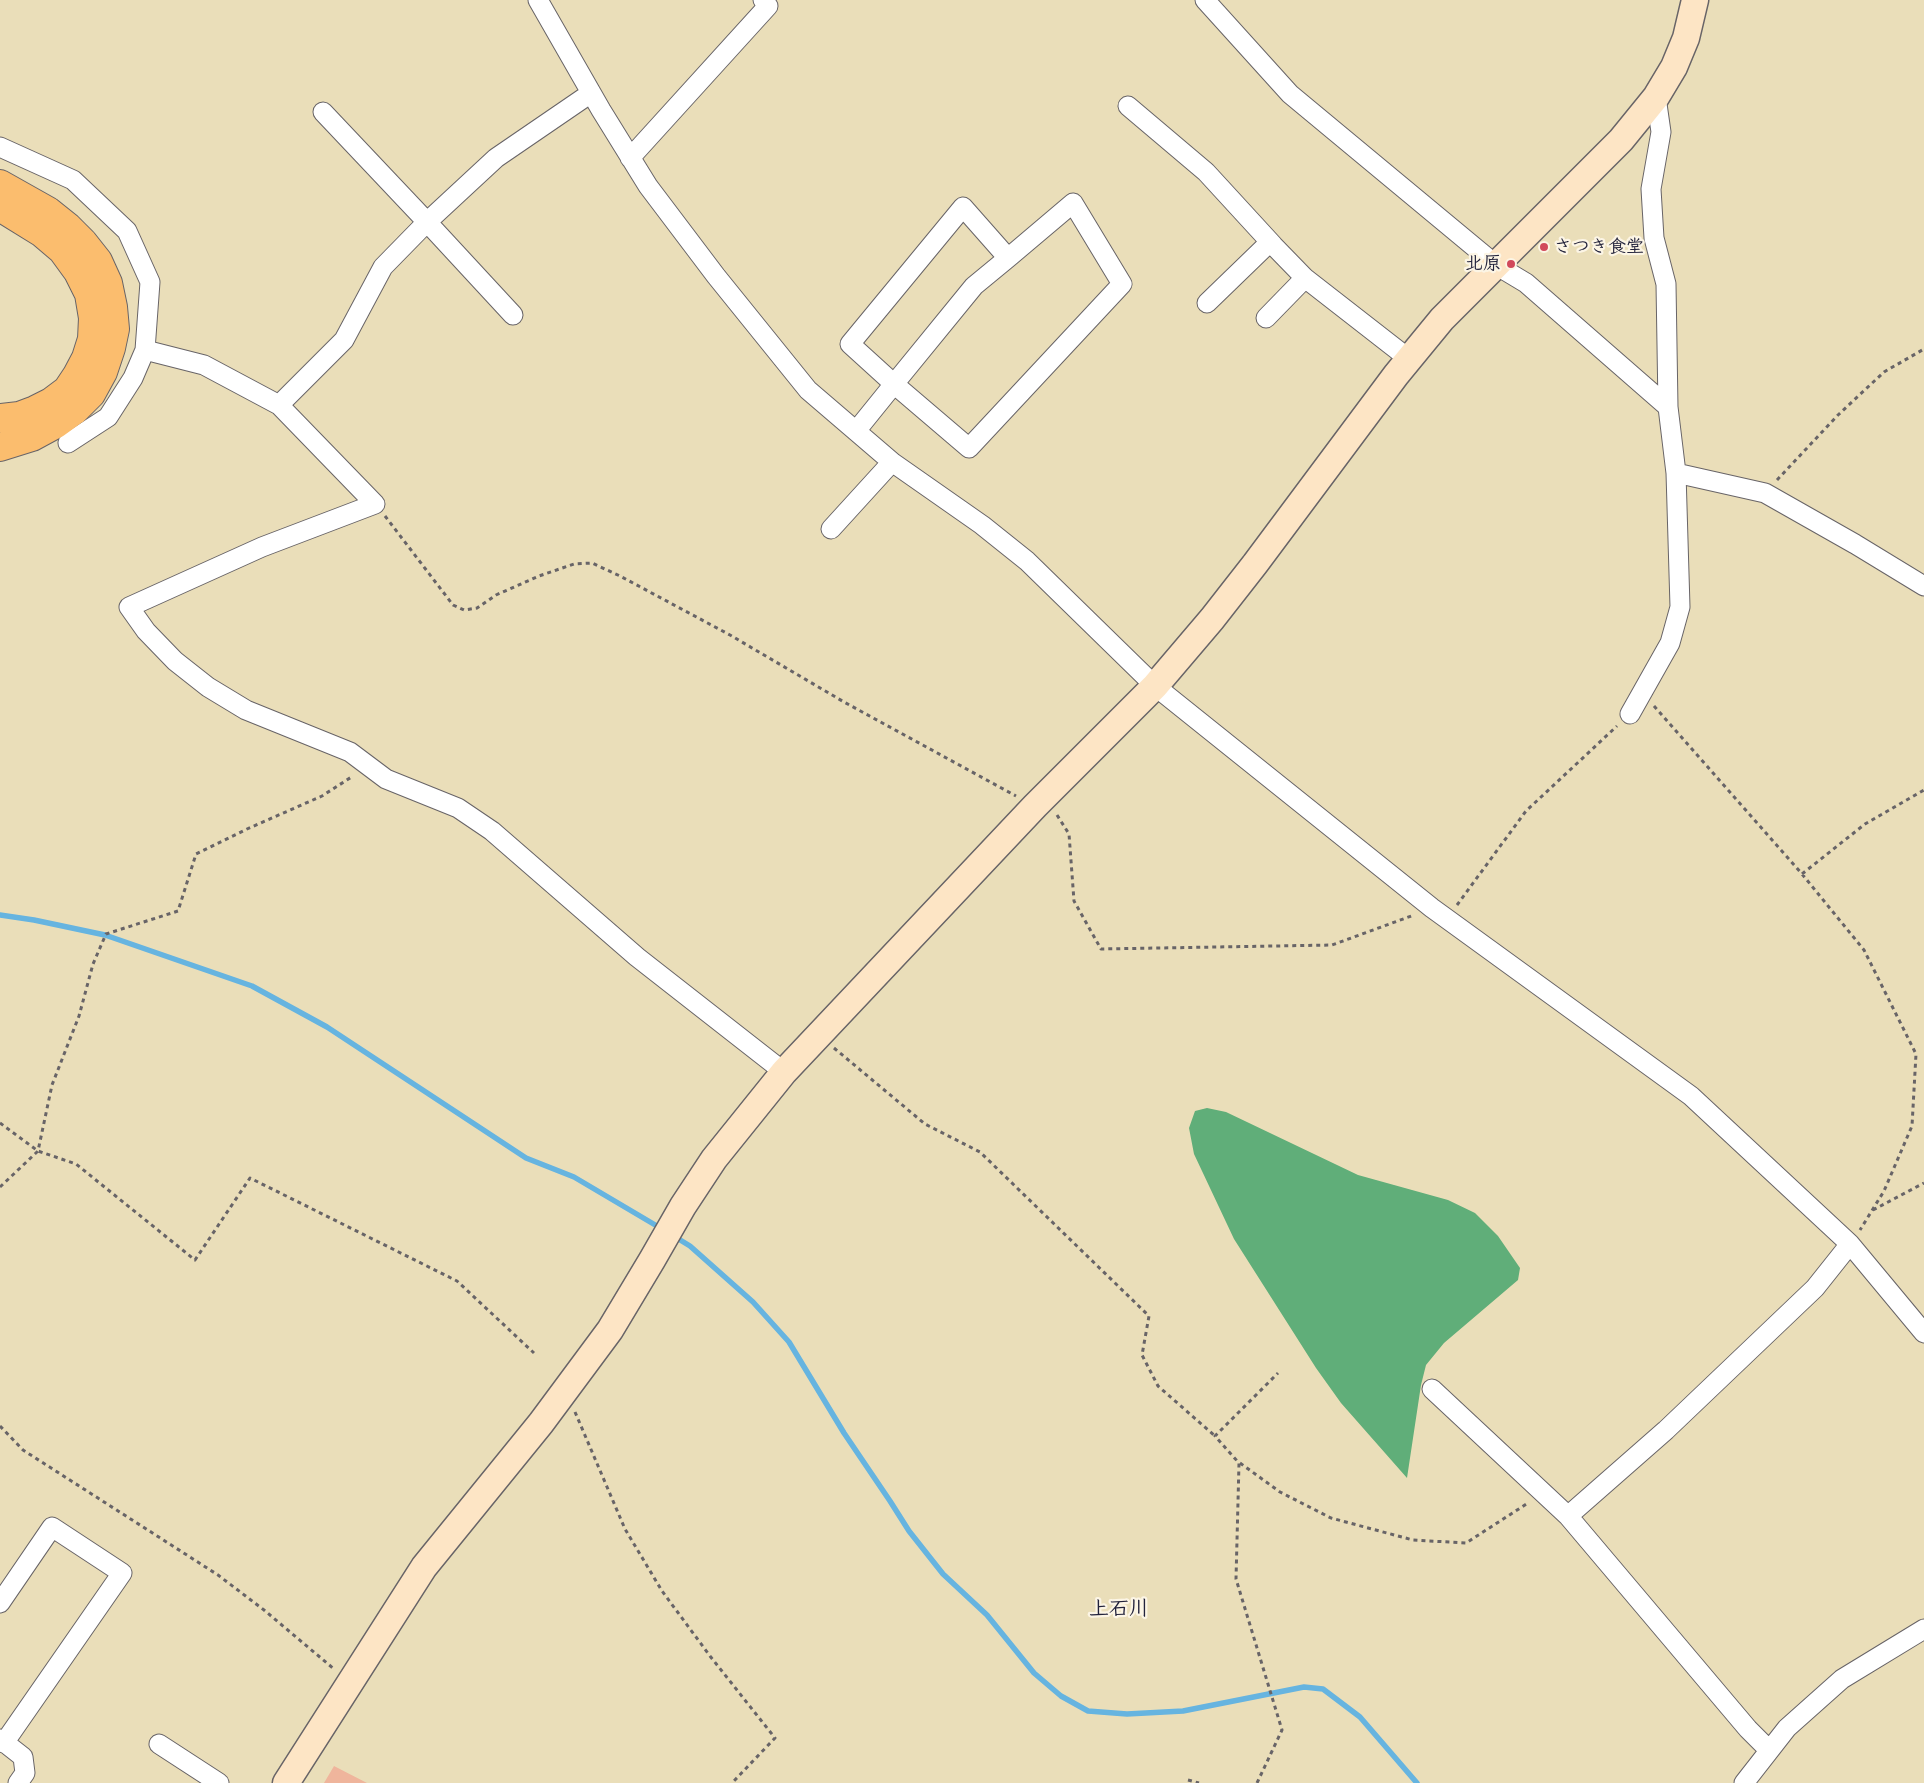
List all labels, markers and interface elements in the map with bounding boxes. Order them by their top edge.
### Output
place label: さつき食堂 [1554,236,1644,258]
marker: さつき食堂 [1538,241,1550,253]
place label: 北原 [1465,253,1501,275]
marker: 北原 [1505,258,1517,270]
district label: 上石川 [1089,1597,1149,1621]

